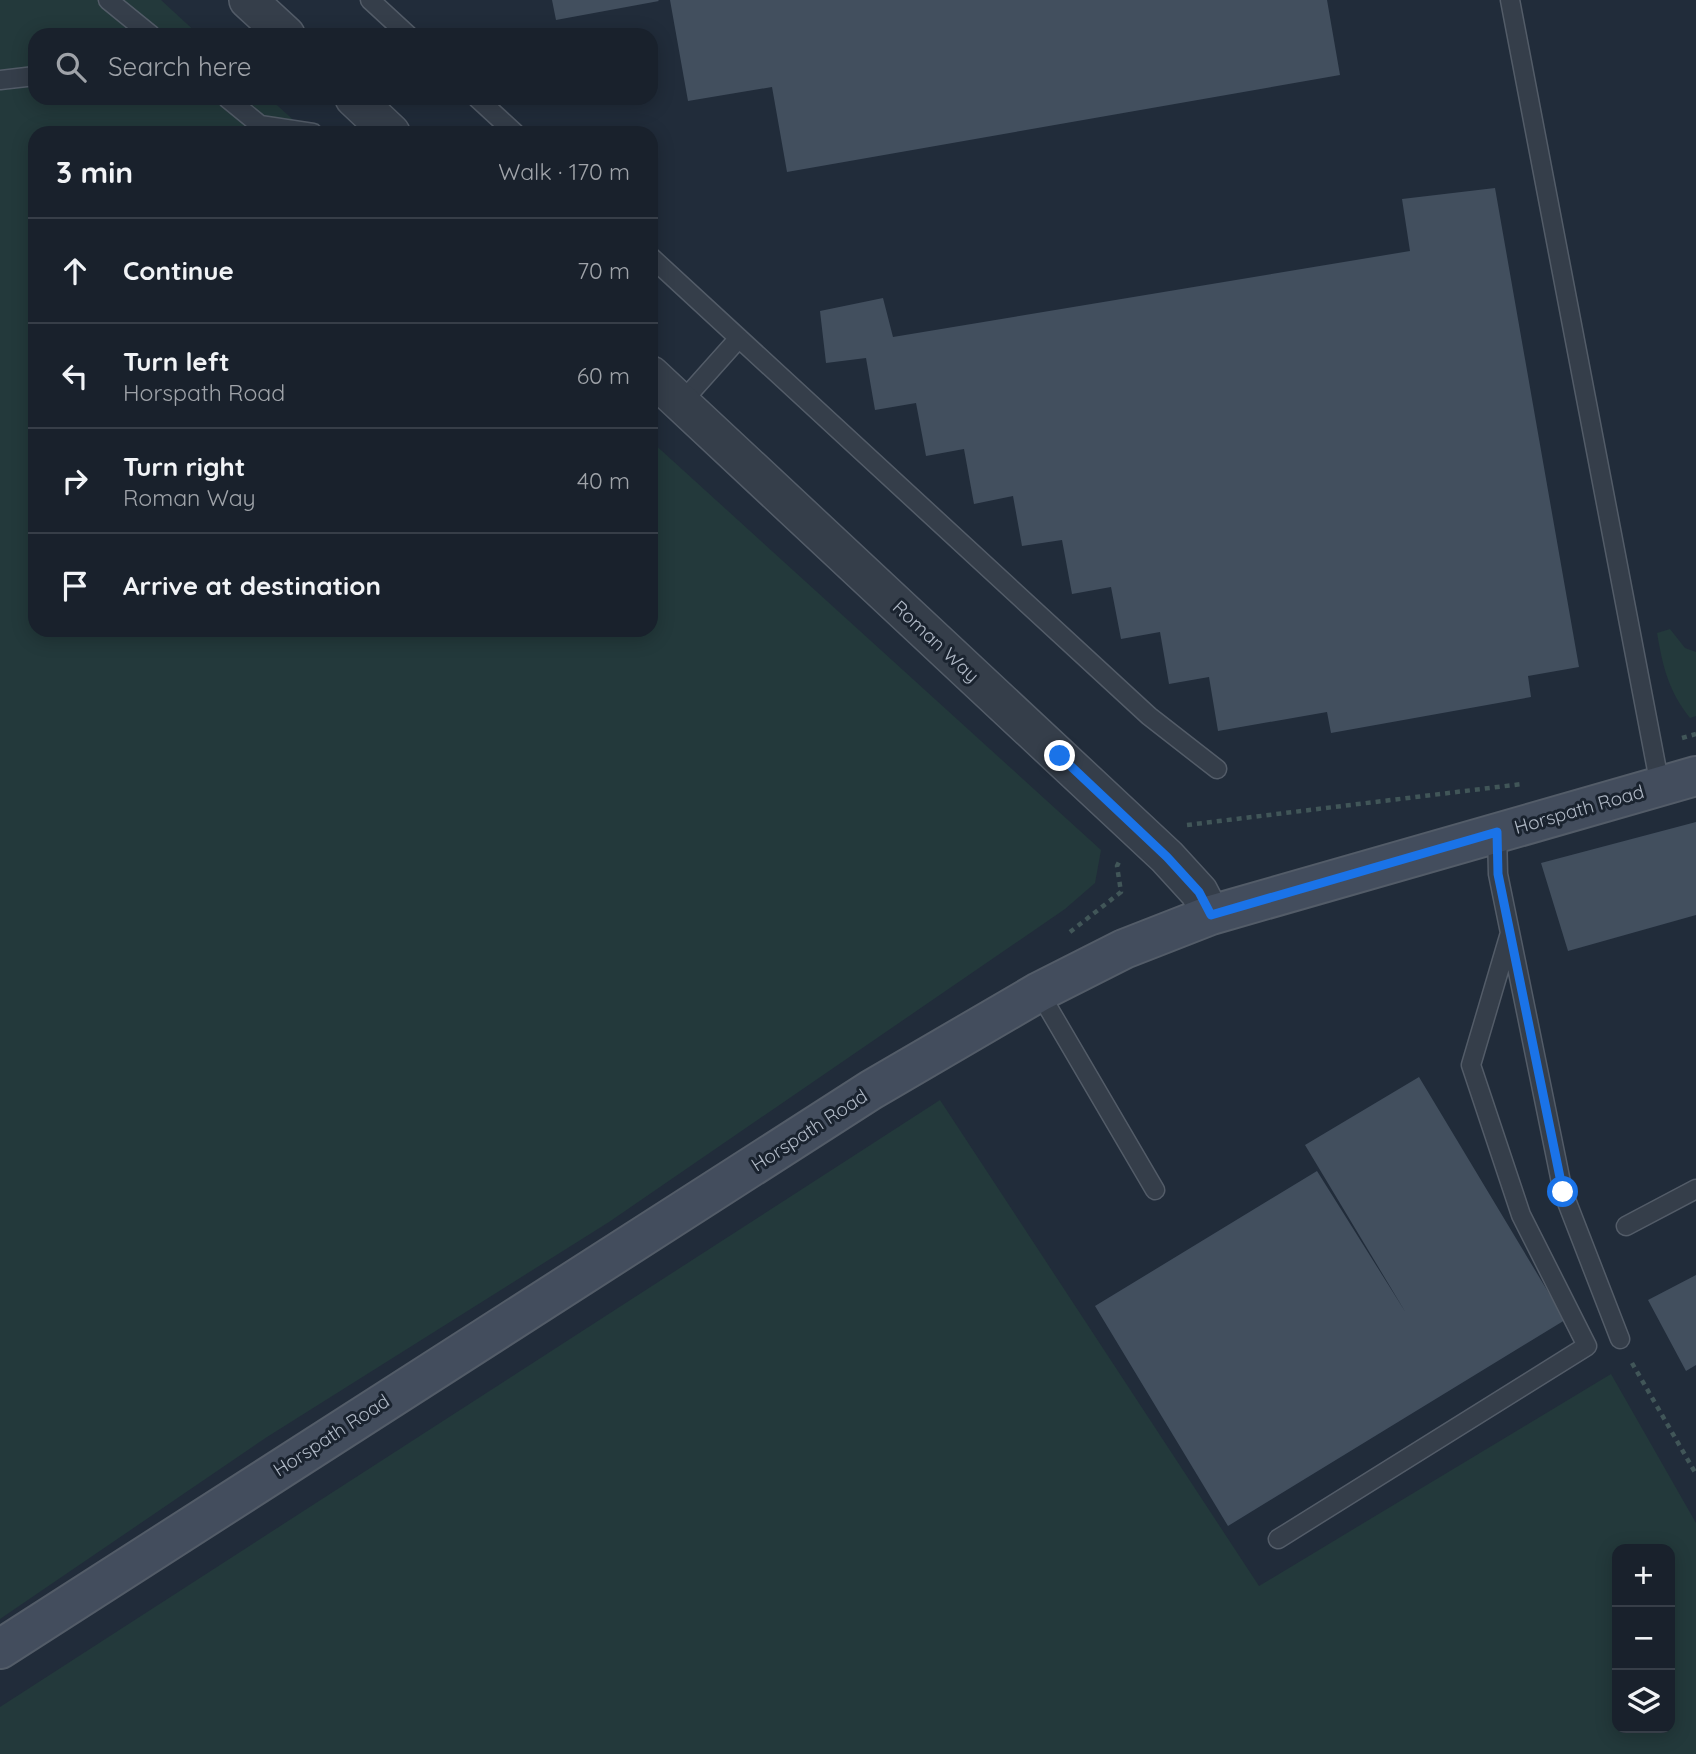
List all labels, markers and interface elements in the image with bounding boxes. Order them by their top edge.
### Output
search box [28,28,658,105]
icon: search [52,48,90,86]
text: Search here [108,50,252,83]
text: 3 min [56,153,133,191]
text: Walk · 170 m [498,157,630,186]
icon: ahead [56,252,94,290]
text: Continue [123,254,234,287]
text: 70 m [577,256,630,285]
text: Turn left [123,345,230,378]
icon: left [56,357,94,395]
text: 60 m [577,361,630,390]
text: Horspath Road [123,378,285,407]
text: Turn right [123,450,245,483]
icon: right [56,462,94,500]
text: 40 m [577,466,630,495]
text: Roman Way [123,483,256,512]
icon: arrive [56,567,94,605]
text: Arrive at destination [123,569,381,602]
street label: Roman Way [888,595,984,687]
route end [1044,740,1075,771]
street label: Horspath Road [1511,779,1647,839]
street label: Horspath Road [746,1083,872,1177]
route start [1547,1176,1578,1207]
street label: Horspath Road [268,1388,394,1482]
map controls [1612,1544,1675,1733]
button: + [1612,1544,1675,1607]
button: − [1612,1607,1675,1670]
button: layers [1612,1670,1675,1733]

